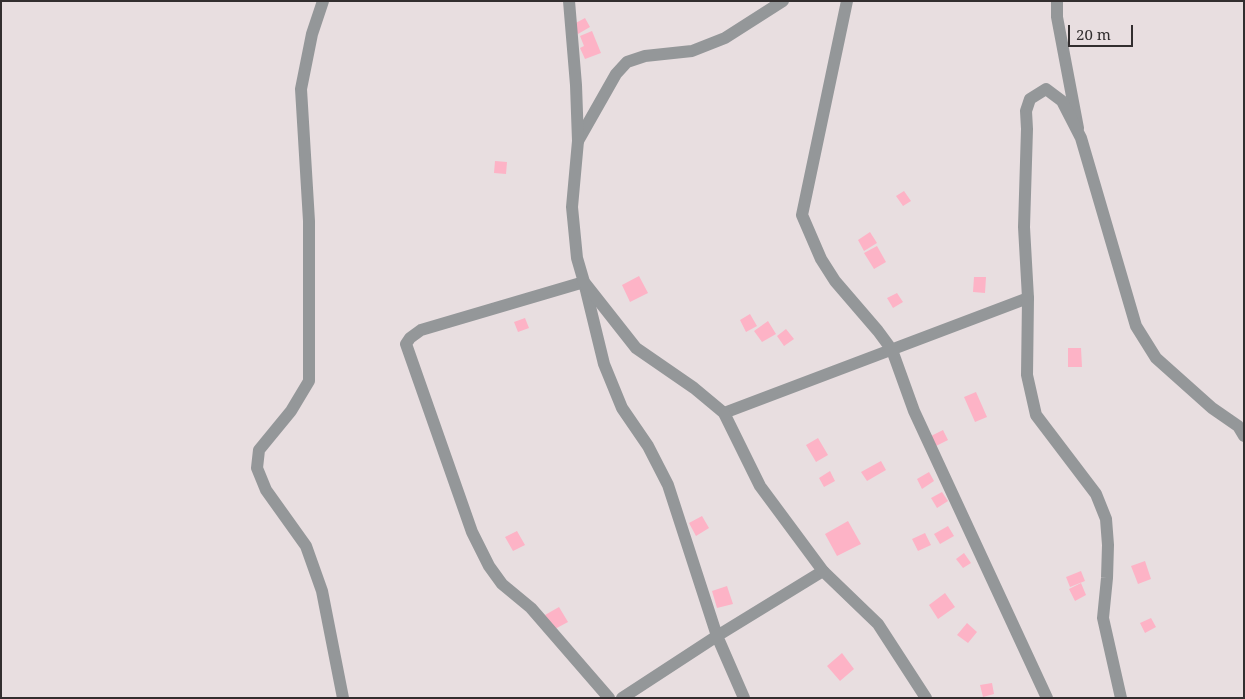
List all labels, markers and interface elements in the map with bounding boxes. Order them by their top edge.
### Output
scale bar [1070,15,1135,47]
text: 20 m [1076,24,1111,44]

